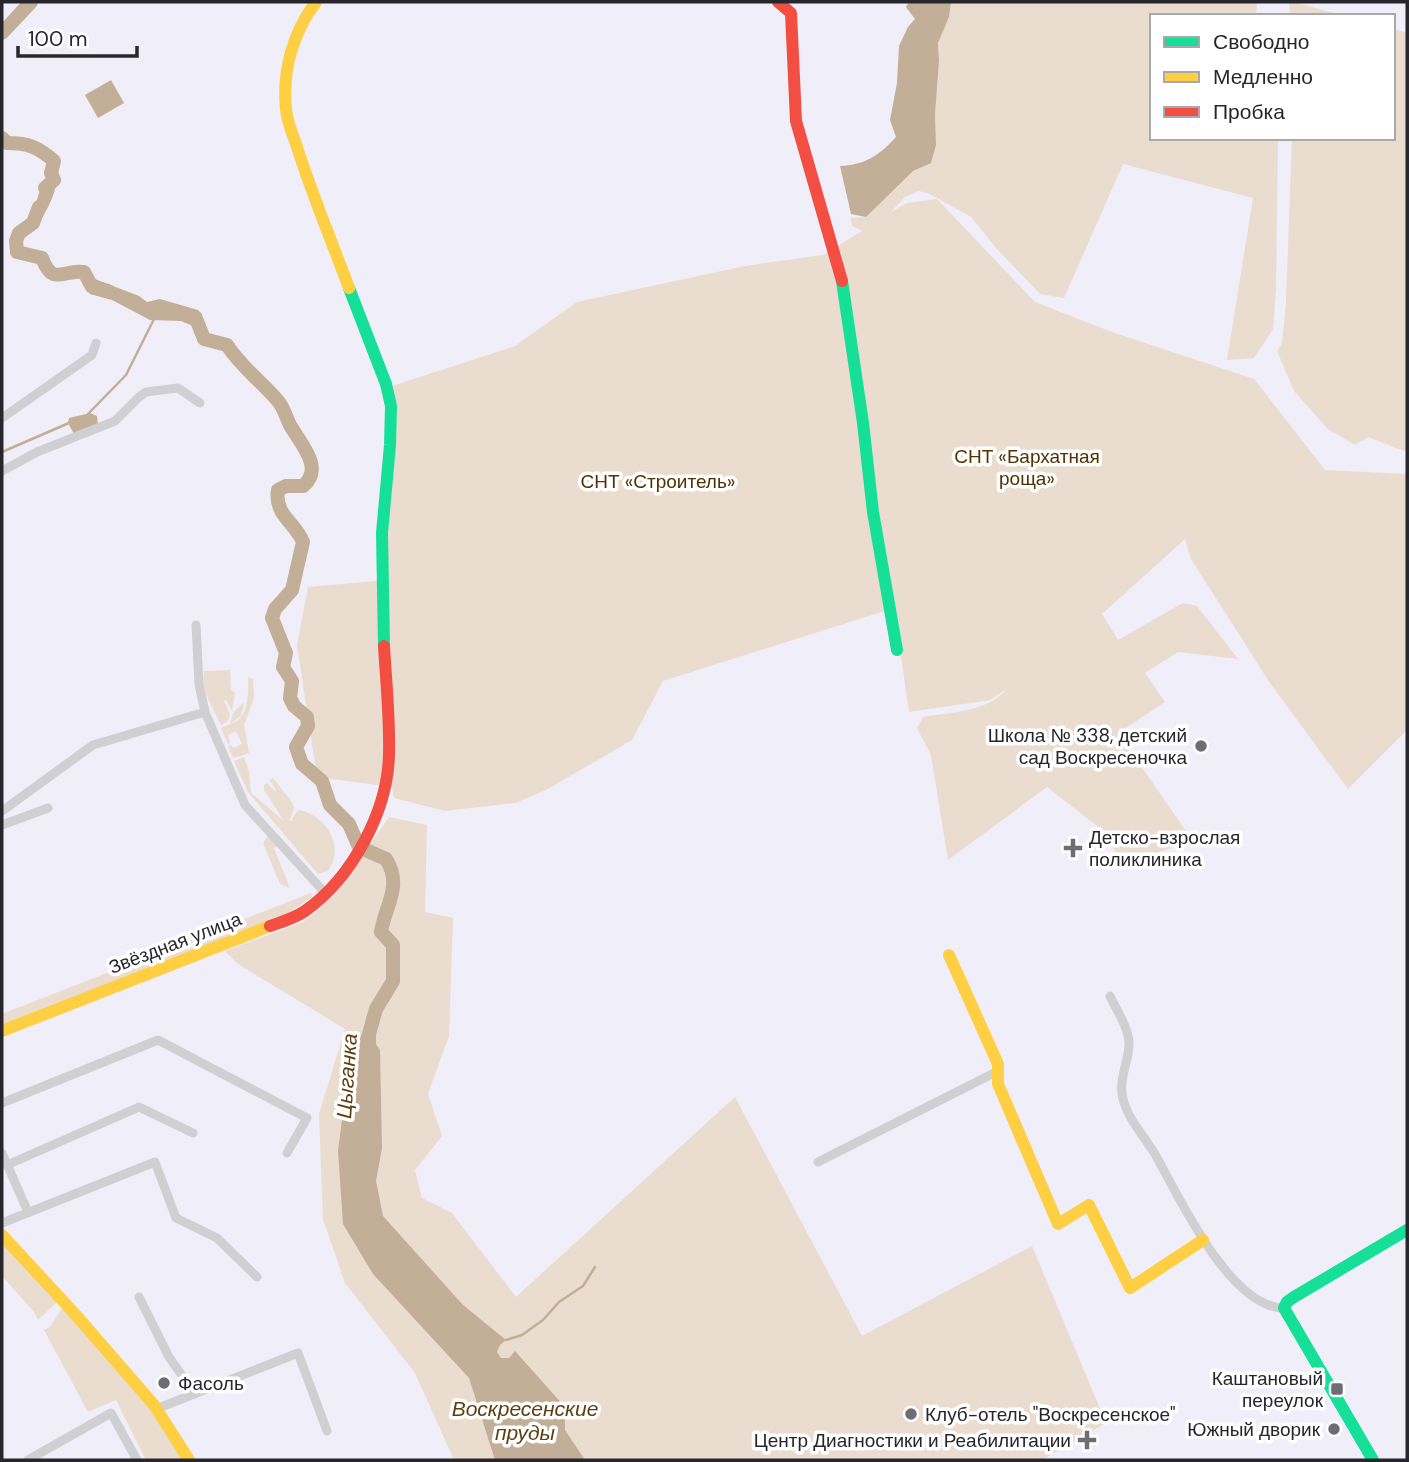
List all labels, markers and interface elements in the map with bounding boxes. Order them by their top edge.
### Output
scale bar [18,14,136,58]
legend [1150,14,1395,140]
text: 100 m [28,25,88,53]
text: Свободно [1213,28,1310,56]
text: Медленно [1213,63,1313,91]
text: Пробка [1213,98,1285,126]
park label: СНТ «Бархатная роща» [954,444,1100,491]
park label: СНТ «Строитель» [581,469,735,494]
place label: Школа № 338, детский сад Воскресеночка [988,723,1187,770]
marker: Школа № 338, детский сад Воскресеночка [1193,738,1209,754]
place label: Детско-взрослая поликлиника [1089,825,1240,872]
marker: Детско-взрослая поликлиника [1063,838,1083,858]
street label: Звёздная улица [105,906,245,980]
water label: Цыганка [330,1032,364,1120]
place label: Каштановый переулок [1212,1366,1324,1413]
place label: Фасоль [178,1371,244,1396]
marker: Фасоль [156,1375,172,1391]
marker: Каштановый переулок [1329,1381,1345,1397]
water label: Воскресенские пруды [452,1395,598,1447]
place label: Клуб-отель "Воскресенское" [925,1402,1176,1427]
marker: Клуб-отель "Воскресенское" [903,1406,919,1422]
place label: Южный дворик [1187,1417,1321,1442]
marker: Южный дворик [1326,1421,1342,1437]
place label: Центр Диагностики и Реабилитации [754,1428,1071,1453]
marker: Центр Диагностики и Реабилитации [1077,1430,1097,1450]

